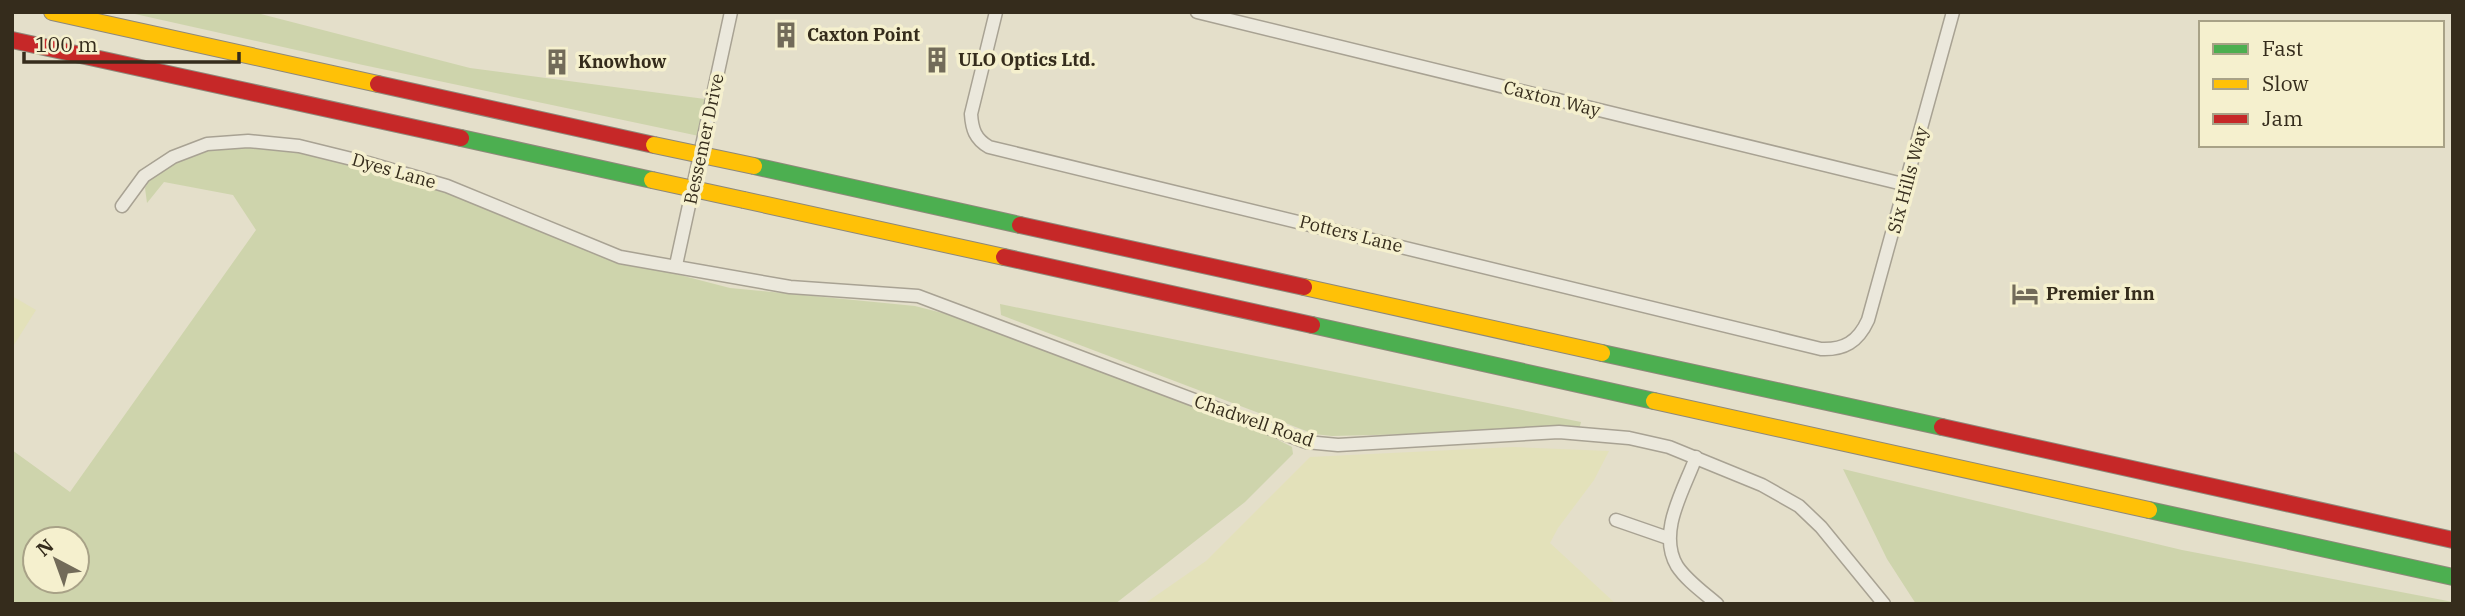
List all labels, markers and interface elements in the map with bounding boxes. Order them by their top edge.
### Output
building icon: Caxton Point [771,20,801,50]
scale bar [24,21,240,65]
legend [2199,21,2444,147]
place label: Caxton Point [807,23,920,46]
text: 100 m [35,30,98,58]
text: Fast [2262,34,2303,62]
building icon: ULO Optics Ltd. [922,45,952,75]
building icon: Knowhow [542,47,572,77]
place label: ULO Optics Ltd. [958,48,1096,71]
place label: Knowhow [578,50,667,73]
text: Slow [2262,69,2309,97]
street label: Bessemer Drive [678,71,729,206]
street label: Caxton Way [1501,75,1603,122]
text: Jam [2262,104,2303,132]
street label: Six Hills Way [1882,124,1933,236]
street label: Dyes Lane [349,148,439,193]
street label: Potters Lane [1297,210,1405,257]
hotel icon: Premier Inn [2010,279,2040,309]
place label: Premier Inn [2046,282,2155,305]
street label: Chadwell Road [1191,389,1317,452]
north arrow [21,525,91,595]
text: N [31,533,58,561]

